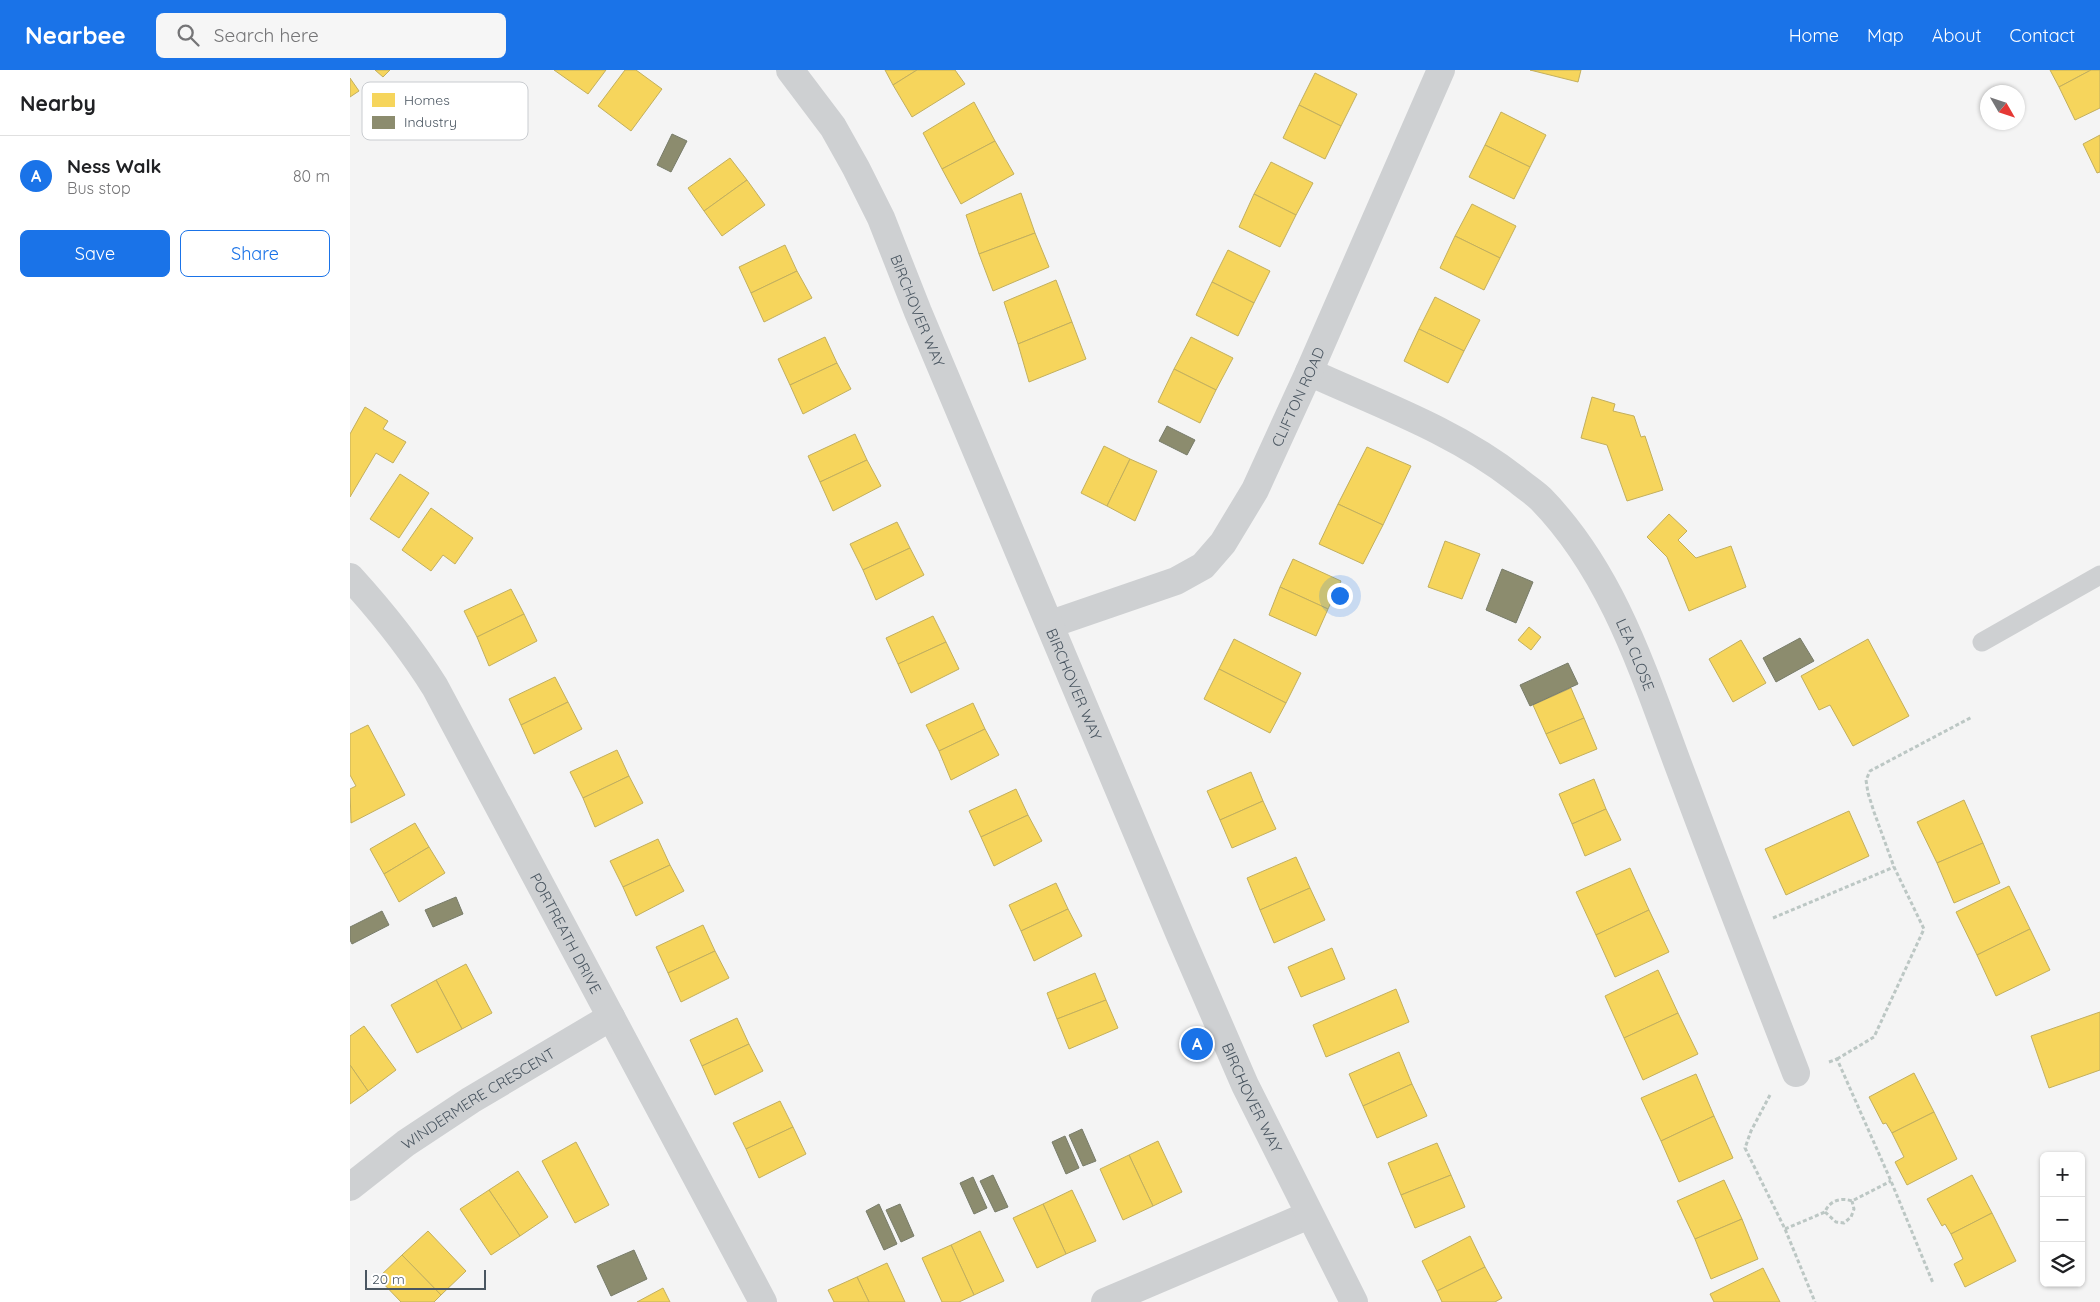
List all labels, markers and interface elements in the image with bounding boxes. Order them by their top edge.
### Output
search box [156,13,506,58]
text: Nearbee [25,20,126,50]
icon: search [174,21,202,49]
text: Search here [214,23,319,47]
text: Home [1789,24,1839,47]
text: Map [1867,24,1904,47]
text: About [1932,24,1982,47]
text: Contact [2010,24,2075,47]
legend [362,82,528,140]
north arrow [1980,85,2025,130]
text: Nearby [20,90,96,116]
text: Homes [404,91,450,109]
text: Industry [404,113,457,131]
text: Ness Walk [67,154,161,178]
text: A [31,166,41,186]
text: 80 m [293,166,330,186]
text: Bus stop [67,178,131,198]
button: Save [20,230,170,277]
button: Share [180,230,330,277]
street label: BIRCHOVER WAY [887,252,950,370]
street label: CLIFTON ROAD [1267,344,1328,450]
your location [1327,583,1353,609]
street label: LEA CLOSE [1612,615,1659,693]
street label: BIRCHOVER WAY [1043,625,1107,744]
street label: PORTREATH DRIVE [526,869,606,997]
pin: A [1181,1025,1213,1063]
street label: BIRCHOVER WAY [1218,1039,1287,1156]
street label: WINDERMERE CRESCENT [398,1043,558,1153]
map controls [2040,1152,2085,1287]
button: + [2040,1152,2085,1197]
button: − [2040,1197,2085,1242]
button: layers [2040,1242,2085,1287]
scale bar [365,1267,486,1290]
text: 20 m [372,1270,405,1288]

